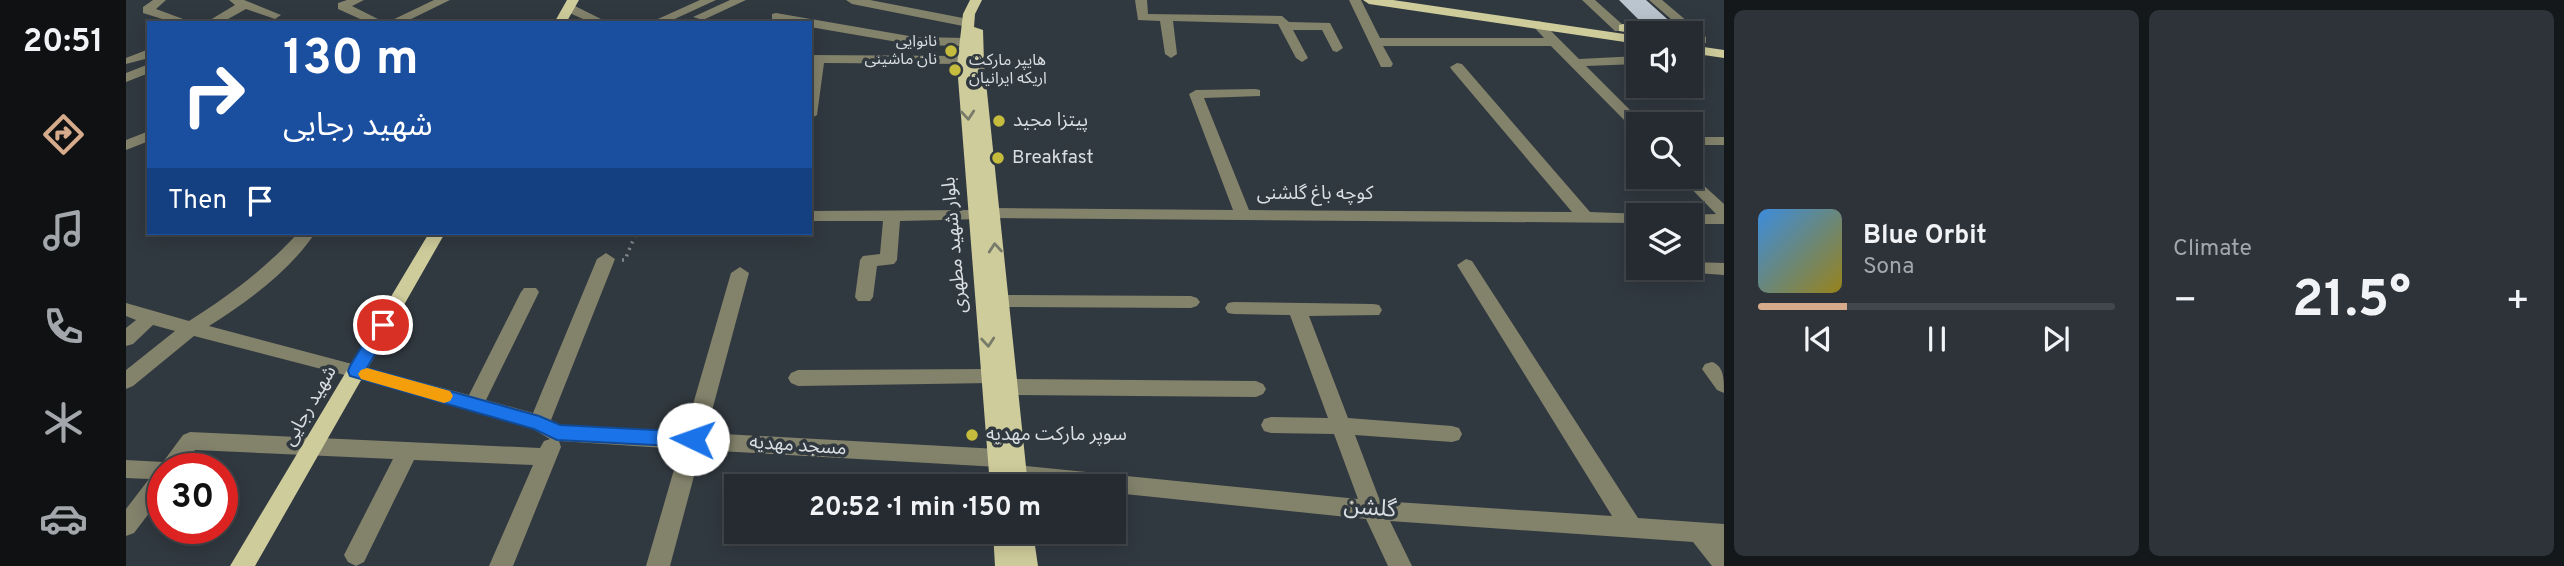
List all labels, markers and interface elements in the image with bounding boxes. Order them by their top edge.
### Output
map controls [1626,21,1703,280]
button: sound [1626,21,1703,98]
text: 20:51 [23,23,103,63]
text: 130 m [283,30,419,92]
place label: نانوایی نان ماشینی [864,32,937,70]
marker: نانوایی نان ماشینی [943,43,959,59]
icon: right [168,49,259,140]
place label: هایپر مارکت اریکه ایرانیان [969,51,1047,89]
marker: هایپر مارکت اریکه ایرانیان [947,62,963,78]
text: شهید رجایی [283,107,433,147]
place label: پیتزا مجید [1013,109,1088,133]
icon: directions [39,110,88,159]
one-way arrow [960,110,975,121]
button: search [1626,112,1703,189]
marker: پیتزا مجید [991,113,1007,129]
place label: Breakfast [1012,146,1094,170]
marker: Breakfast [990,150,1006,166]
street label: بلوار شهید مطهری [937,176,973,314]
icon: arrive [241,182,279,220]
street label: کوچه باغ گلشنی [1257,182,1374,206]
text: Then [168,185,227,218]
button: layers [1626,203,1703,280]
icon: music [39,206,88,255]
text: Blue Orbit [1863,220,1987,253]
text: Climate [2173,235,2252,264]
one-way arrow [988,242,1003,253]
text: Sona [1863,253,1914,282]
text: 21.5° [2292,269,2411,335]
text: − [2173,278,2198,327]
text: + [2505,278,2530,327]
pin [353,295,413,355]
icon: phone [39,302,88,351]
icon: arrive [364,306,402,344]
icon: previous [1799,320,1837,358]
icon: pause [1918,320,1956,358]
icon: next [2037,320,2075,358]
one-way arrow [980,337,995,348]
street label: شهید رجایی [277,362,343,450]
icon: climate [39,398,88,447]
position arrow [656,402,730,476]
place label: سوپر مارکت مهدیه [986,423,1127,447]
marker: سوپر مارکت مهدیه [964,427,980,443]
street label: مسجد مهدیه [749,431,847,461]
speed limit sign: 30 [147,453,238,544]
text: 20:52 · 1 min · 150 m [809,492,1041,525]
street label: گلشن [1342,492,1398,526]
icon: car [39,494,88,543]

